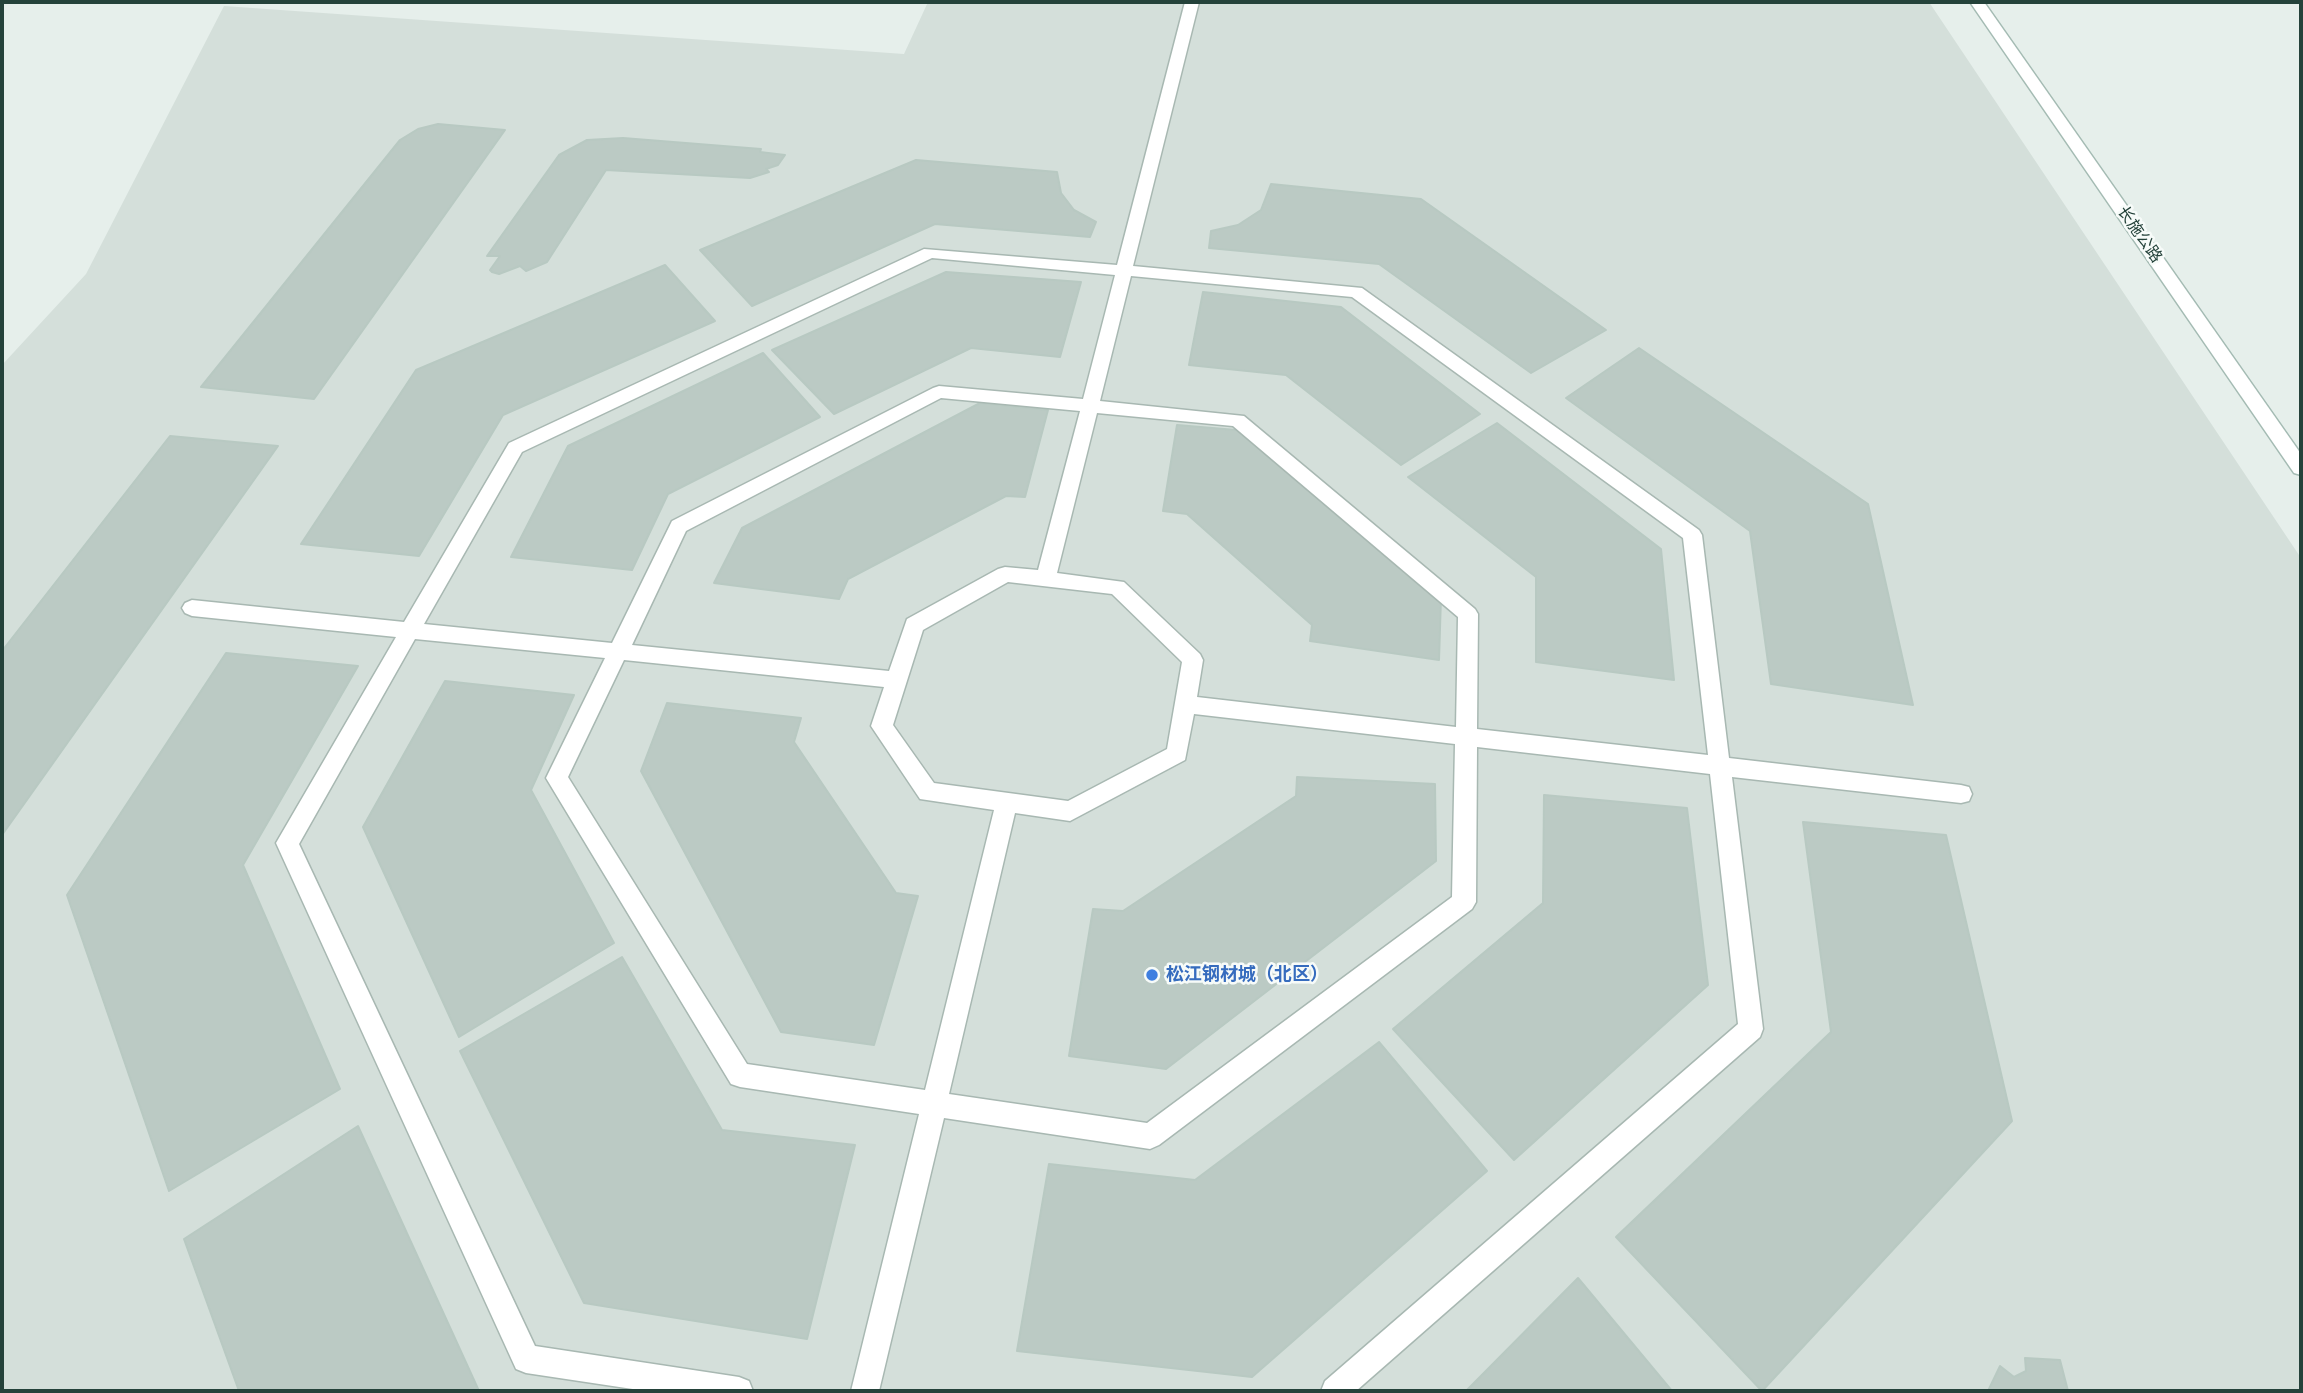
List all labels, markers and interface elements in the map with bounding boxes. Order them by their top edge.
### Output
street label: 长施公路 [2113,203,2165,267]
place label: 松江钢材城（北区） [1166,964,1328,986]
marker: 松江钢材城（北区） [1144,967,1160,983]

